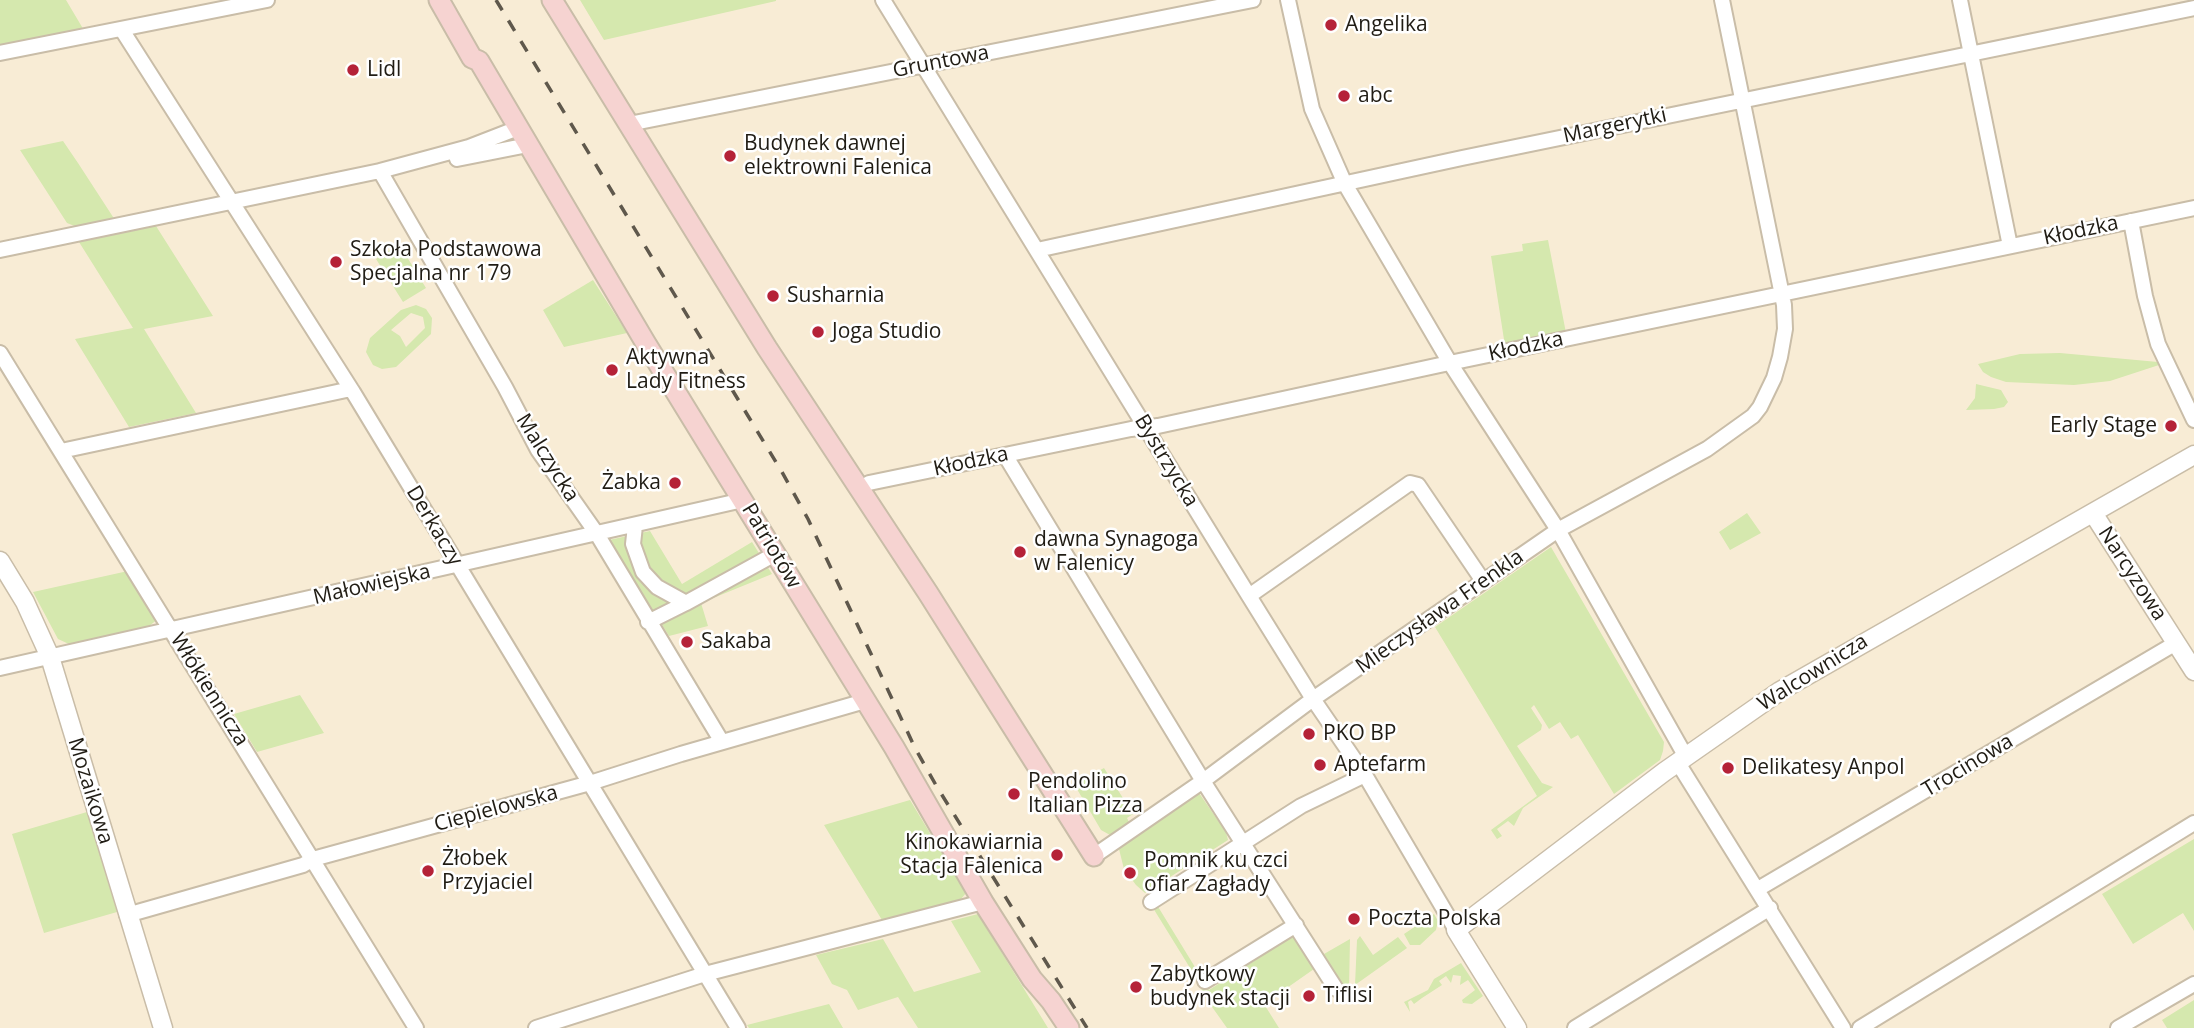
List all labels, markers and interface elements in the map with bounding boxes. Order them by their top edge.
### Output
place label: Angelika [1345,12,1428,38]
marker: Angelika [1323,17,1339,33]
street label: Gruntowa [891,40,991,84]
place label: Lidl [367,57,401,83]
marker: Lidl [345,62,361,78]
place label: abc [1358,83,1393,109]
marker: abc [1336,88,1352,104]
street label: Margerytki [1561,103,1669,149]
place label: Budynek dawnej elektrowni Falenica [744,131,932,181]
marker: Budynek dawnej elektrowni Falenica [722,148,738,164]
street label: Kłodzka [2041,211,2121,251]
place label: Szkoła Podstawowa Specjalna nr 179 [350,237,542,287]
marker: Szkoła Podstawowa Specjalna nr 179 [328,254,344,270]
place label: Susharnia [787,283,884,309]
marker: Susharnia [765,288,781,304]
place label: Joga Studio [832,319,941,345]
marker: Joga Studio [810,324,826,340]
street label: Kłodzka [1486,327,1566,367]
place label: Aktywna Lady Fitness [626,345,746,395]
marker: Aktywna Lady Fitness [604,362,620,378]
street label: Malczycka [510,409,584,507]
street label: Bystrzycka [1129,410,1203,512]
place label: Early Stage [2050,413,2157,439]
marker: Early Stage [2163,418,2179,434]
street label: Kłodzka [931,442,1011,482]
place label: Żabka [602,470,661,496]
marker: Żabka [667,475,683,491]
street label: Derkaczy [400,481,468,571]
street label: Patriotów [736,499,806,593]
street label: Narcyzowa [2092,522,2172,626]
place label: dawna Synagoga w Falenicy [1034,527,1198,577]
marker: dawna Synagoga w Falenicy [1012,544,1028,560]
street label: Mieczysława Frenkla [1351,545,1529,679]
street label: Małowiejska [311,559,433,611]
street label: Włókiennicza [164,629,254,751]
place label: Sakaba [701,629,771,655]
street label: Walcownicza [1753,629,1873,717]
marker: Sakaba [679,634,695,650]
place label: PKO BP [1323,721,1396,747]
marker: PKO BP [1301,726,1317,742]
street label: Trocinowa [1918,729,2018,803]
street label: Mozaikowa [62,735,118,847]
place label: Aptefarm [1334,752,1426,778]
place label: Delikatesy Anpol [1742,755,1905,781]
marker: Aptefarm [1312,757,1328,773]
marker: Delikatesy Anpol [1720,760,1736,776]
place label: Pendolino Italian Pizza [1028,769,1143,819]
street label: Ciepielowska [431,780,561,838]
marker: Pendolino Italian Pizza [1006,786,1022,802]
place label: Kinokawiarnia Stacja Falenica [900,830,1043,880]
place label: Żłobek Przyjaciel [442,846,533,896]
marker: Kinokawiarnia Stacja Falenica [1049,847,1065,863]
place label: Pomnik ku czci ofiar Zagłady [1144,848,1288,898]
marker: Żłobek Przyjaciel [420,863,436,879]
marker: Pomnik ku czci ofiar Zagłady [1122,865,1138,881]
place label: Poczta Polska [1368,906,1501,932]
marker: Poczta Polska [1346,911,1362,927]
place label: Zabytkowy budynek stacji [1150,962,1290,1012]
marker: Zabytkowy budynek stacji [1128,979,1144,995]
place label: Tiflisi [1323,983,1373,1009]
marker: Tiflisi [1301,988,1317,1004]

